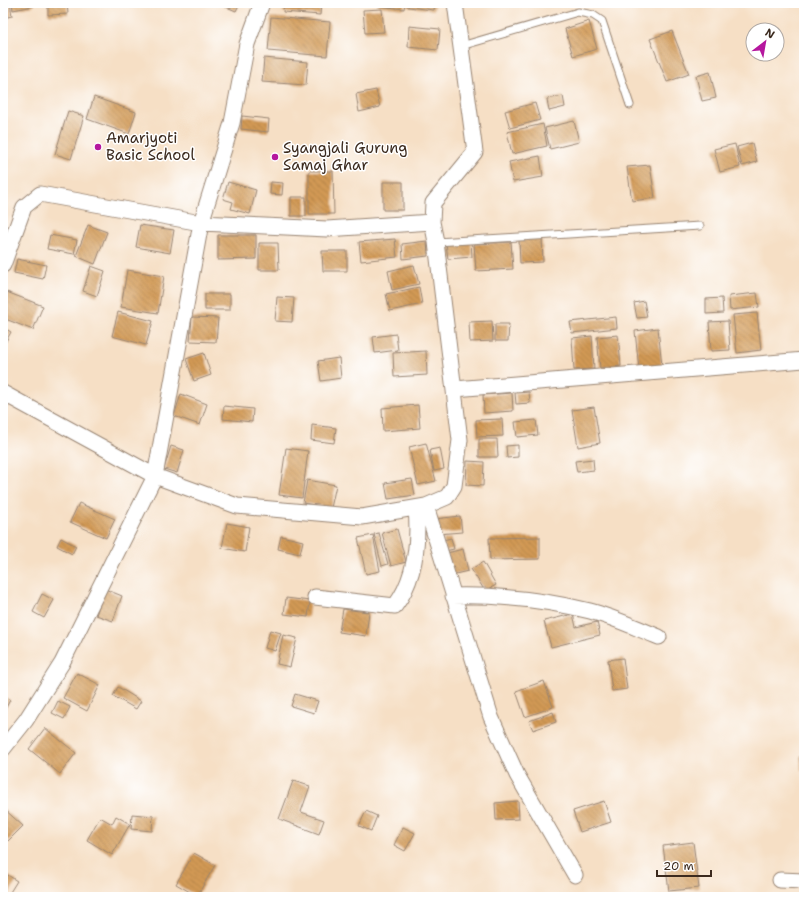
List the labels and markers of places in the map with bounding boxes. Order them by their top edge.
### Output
place label: Amarjyoti Basic School [106,128,195,165]
place label: Syangjali Gurung Samaj Ghar [283,138,408,175]
marker: Amarjyoti Basic School [93,142,103,152]
marker: Syangjali Gurung Samaj Ghar [270,152,280,162]

